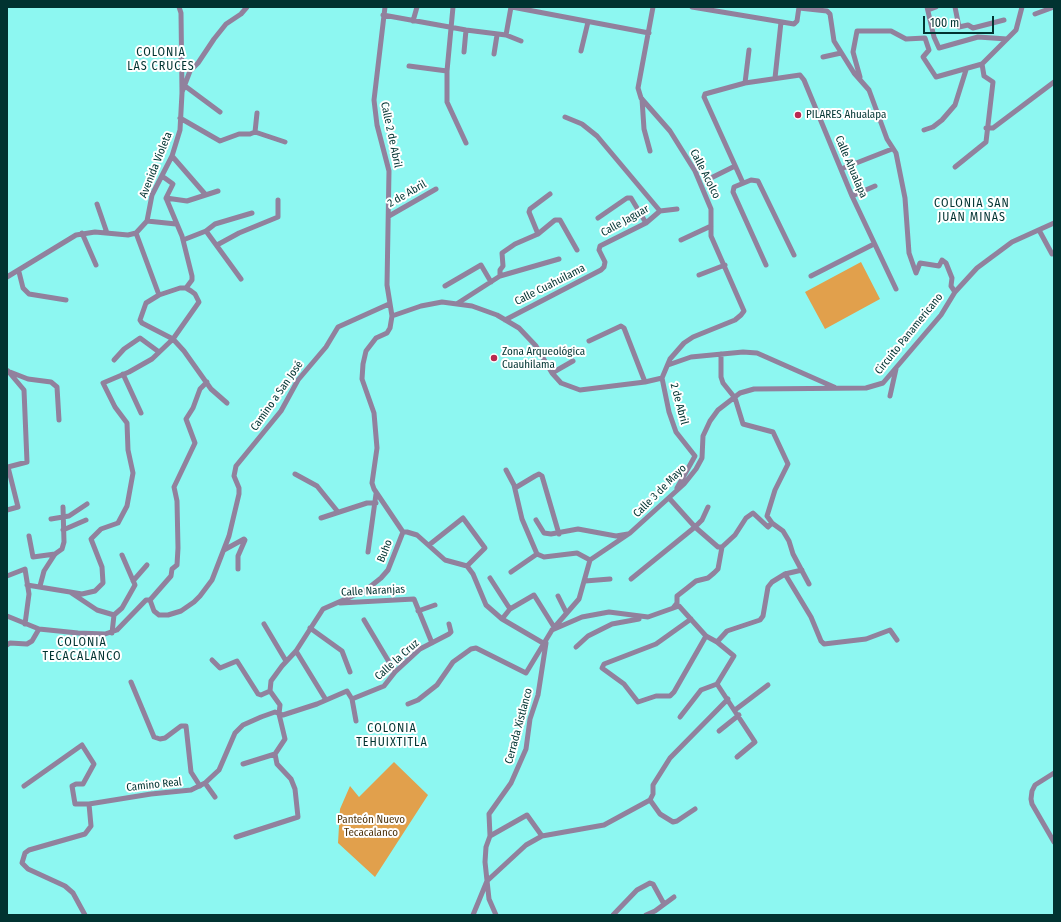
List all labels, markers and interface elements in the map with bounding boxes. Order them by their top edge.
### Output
scale bar [925,8,996,34]
text: 100 m [930,16,959,30]
district label: COLONIA LAS CRUCES [127,46,195,74]
street label: Calle 2 de Abril [378,101,404,169]
place label: PILARES Ahualapa [806,108,886,122]
marker: PILARES Ahualapa [793,110,803,120]
street label: Avenida Violeta [137,130,175,200]
street label: Calle Ahualapa [832,134,870,200]
street label: Calle Acolco [687,147,723,201]
street label: 2 de Abril [385,178,429,210]
district label: COLONIA SAN JUAN MINAS [934,197,1010,225]
street label: Calle Jaguar [599,202,651,240]
street label: Calle Cuahuilama [512,262,588,308]
street label: Circuito Panamericano [872,291,946,377]
place label: Zona Arqueológica Cuauhilama [502,345,585,371]
marker: Zona Arqueológica Cuauhilama [489,353,499,363]
street label: Camino a San José [248,358,306,434]
street label: 2 de Abril [667,382,691,426]
street label: Calle 3 de Mayo [631,462,689,520]
street label: Buho [375,538,395,564]
street label: Calle Naranjas [341,583,405,599]
district label: COLONIA TECACALANCO [42,636,122,664]
street label: Calle la Cruz [372,637,422,683]
street label: Cerrada Xistlanco [503,687,535,765]
district label: COLONIA TEHUIXTITLA [356,722,428,750]
street label: Camino Real [126,776,182,794]
park label: Panteón Nuevo Tecacalanco [337,813,405,839]

